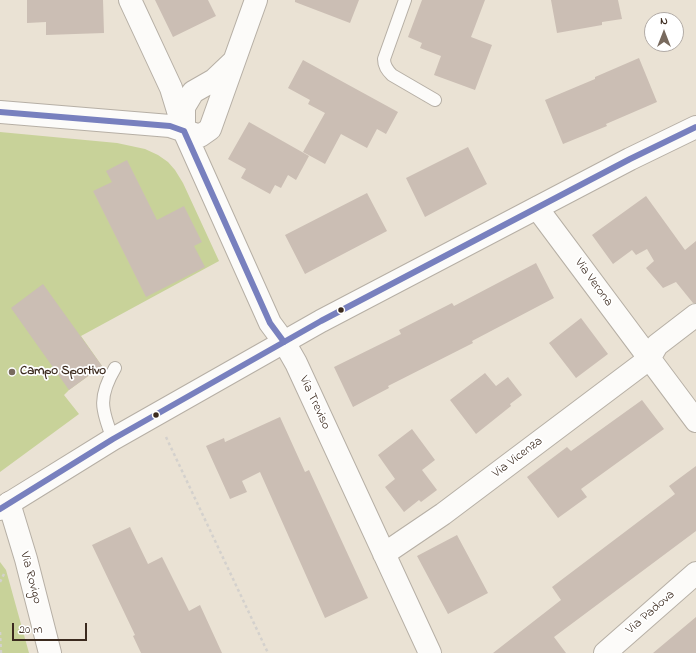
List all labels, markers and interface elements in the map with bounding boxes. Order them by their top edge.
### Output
north arrow [644,12,684,52]
text: N [660,13,668,29]
street label: Via Verona [570,256,616,310]
unlabelled marker [336,305,346,315]
place label: Campo Sportivo [20,364,106,380]
marker: Campo Sportivo [7,367,17,377]
street label: Via Treviso [295,374,333,432]
unlabelled marker [151,410,161,420]
street label: Via Vicenza [490,434,546,482]
street label: Via Rovigo [16,550,44,606]
street label: Via Padova [624,588,678,638]
scale bar [14,615,89,641]
text: 20 m [19,621,42,639]

